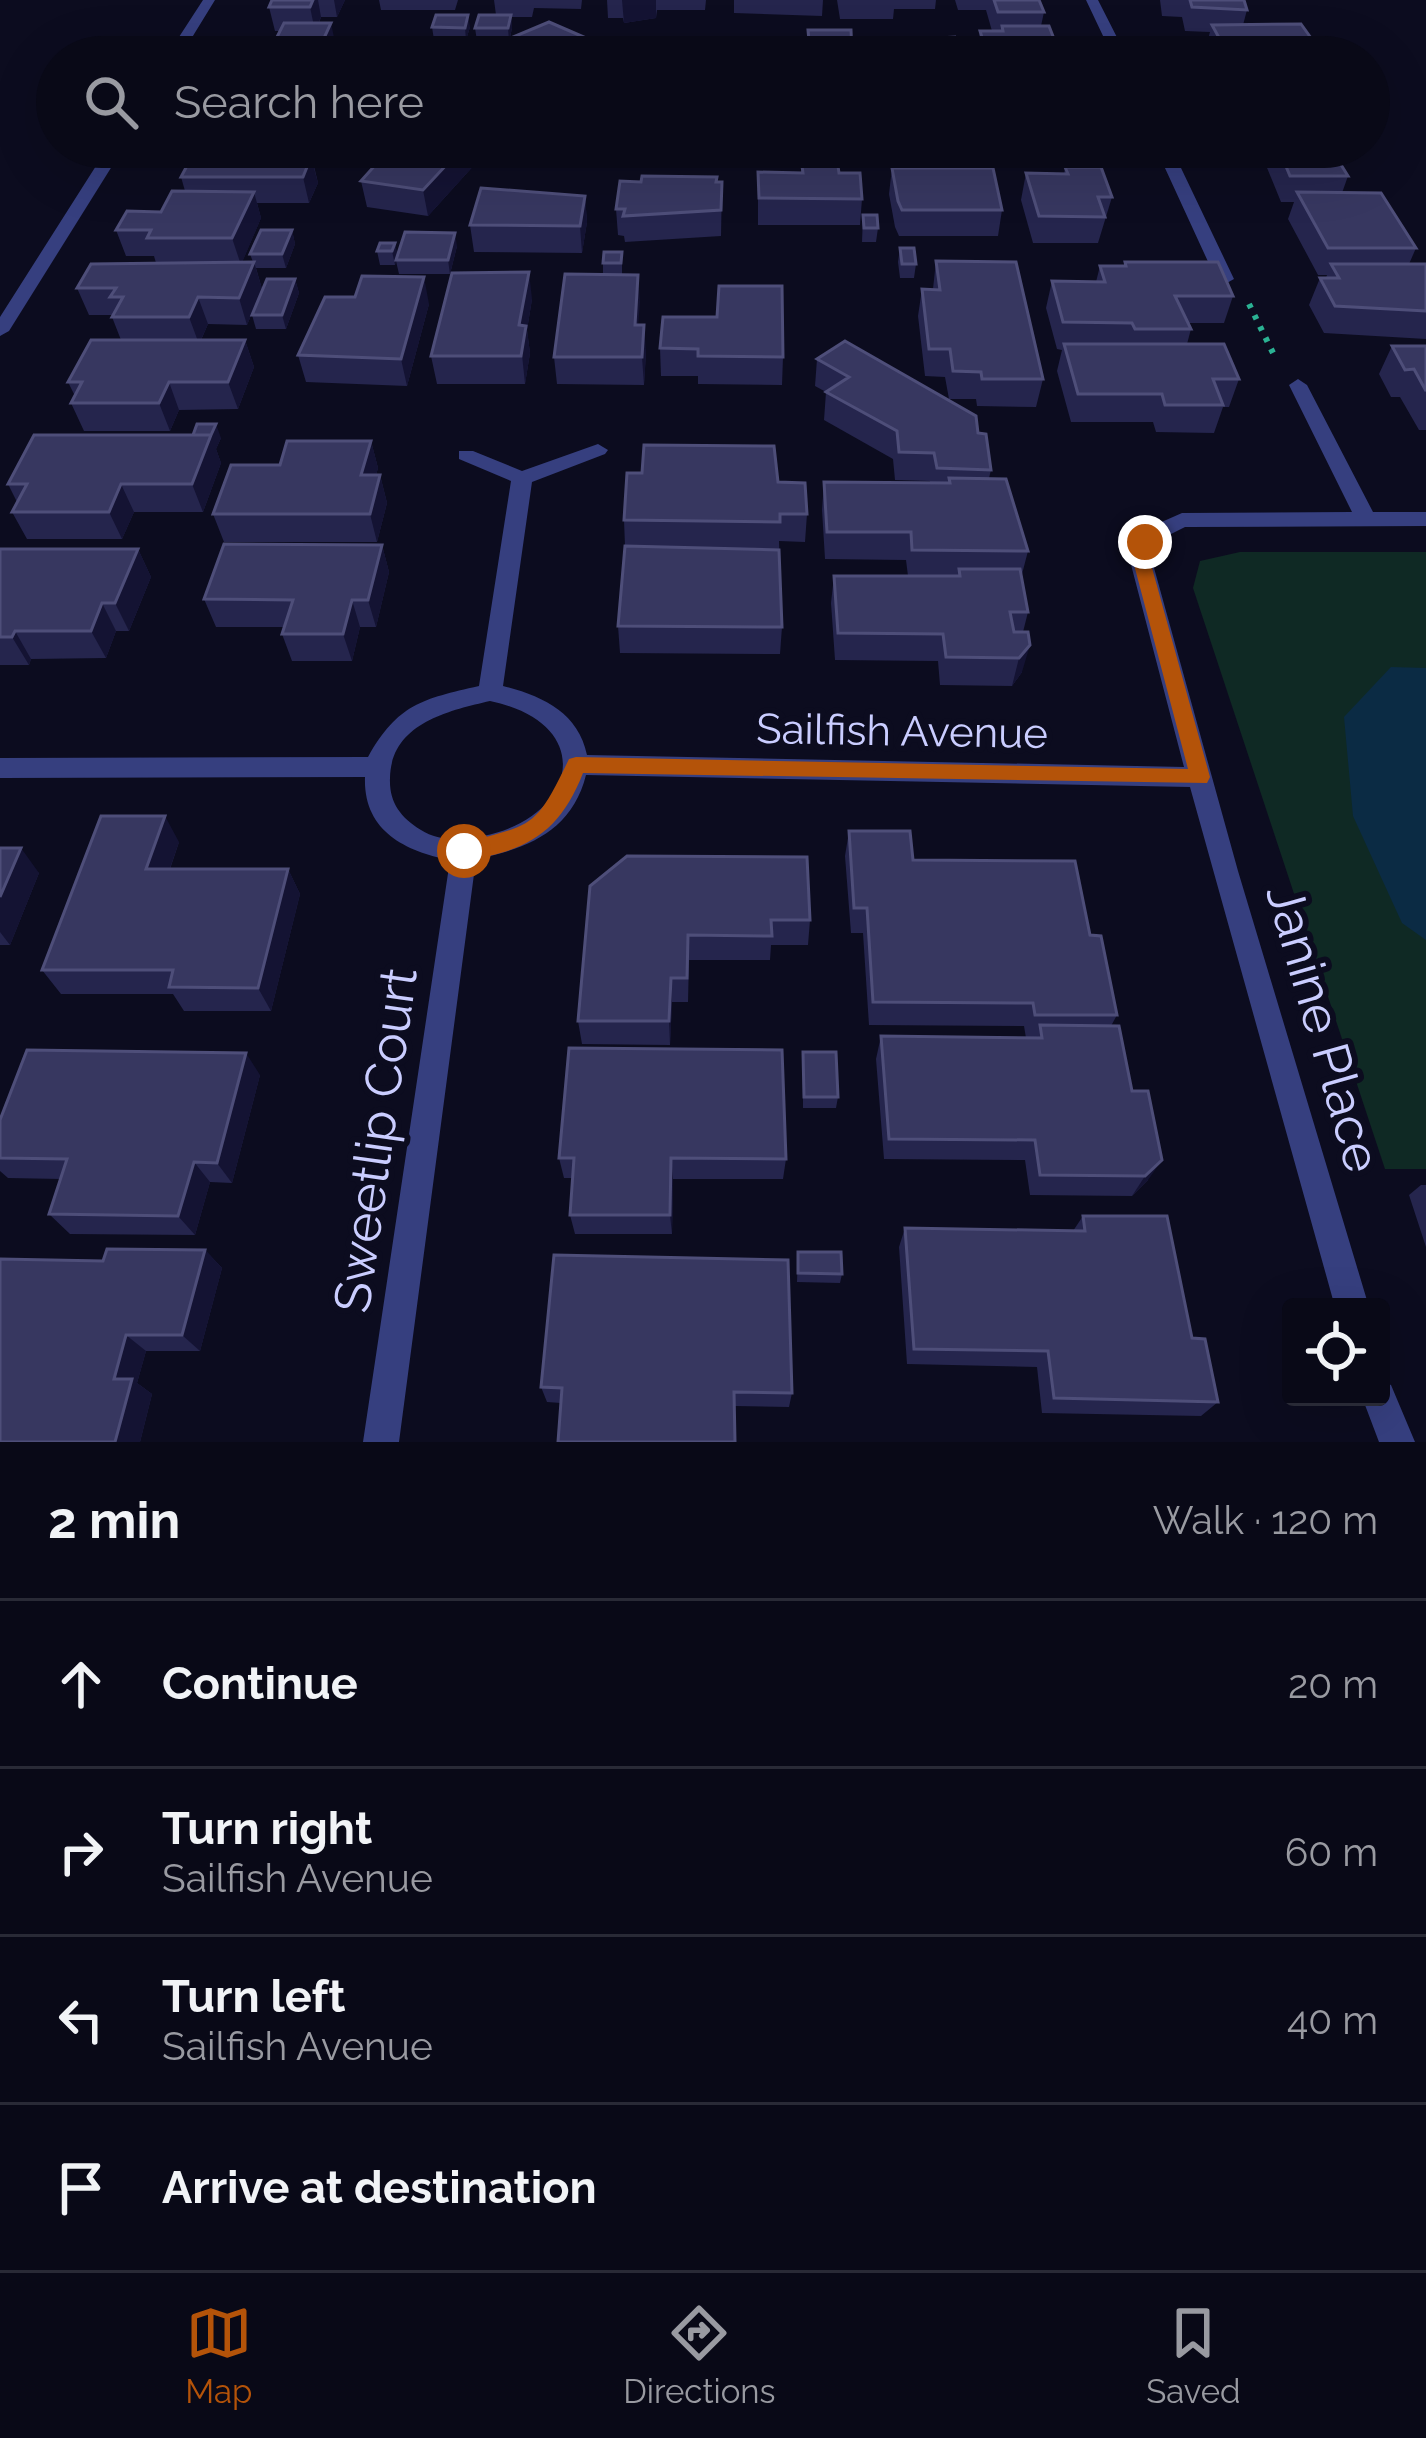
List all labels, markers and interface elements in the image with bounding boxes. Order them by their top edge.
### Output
search box [36,36,1390,168]
icon: search [78,69,144,135]
text: Search here [174,76,424,129]
route end [1118,515,1172,569]
street label: Sailfish Avenue [756,704,1048,758]
route start [437,824,491,878]
street label: Janine Place [1254,877,1394,1179]
street label: Sweetlip Court [321,964,429,1316]
map controls [1282,1298,1390,1406]
button: locate [1282,1298,1390,1406]
text: 2 min [48,1490,180,1550]
text: Walk · 120 m [1153,1497,1378,1543]
icon: ahead [48,1651,114,1717]
text: Continue [162,1657,358,1710]
text: 20 m [1288,1661,1378,1707]
text: Turn right [162,1802,372,1855]
icon: right [48,1819,114,1885]
text: 60 m [1285,1829,1378,1875]
text: Sailfish Avenue [162,1855,433,1901]
text: Turn left [162,1970,345,2023]
icon: left [48,1987,114,2053]
text: 40 m [1287,1997,1378,2043]
text: Sailfish Avenue [162,2023,433,2069]
icon: arrive [48,2155,114,2221]
text: Arrive at destination [162,2161,597,2214]
tab: Map [185,2300,252,2411]
tab: Directions [623,2300,776,2411]
tab: Saved [1146,2300,1241,2411]

